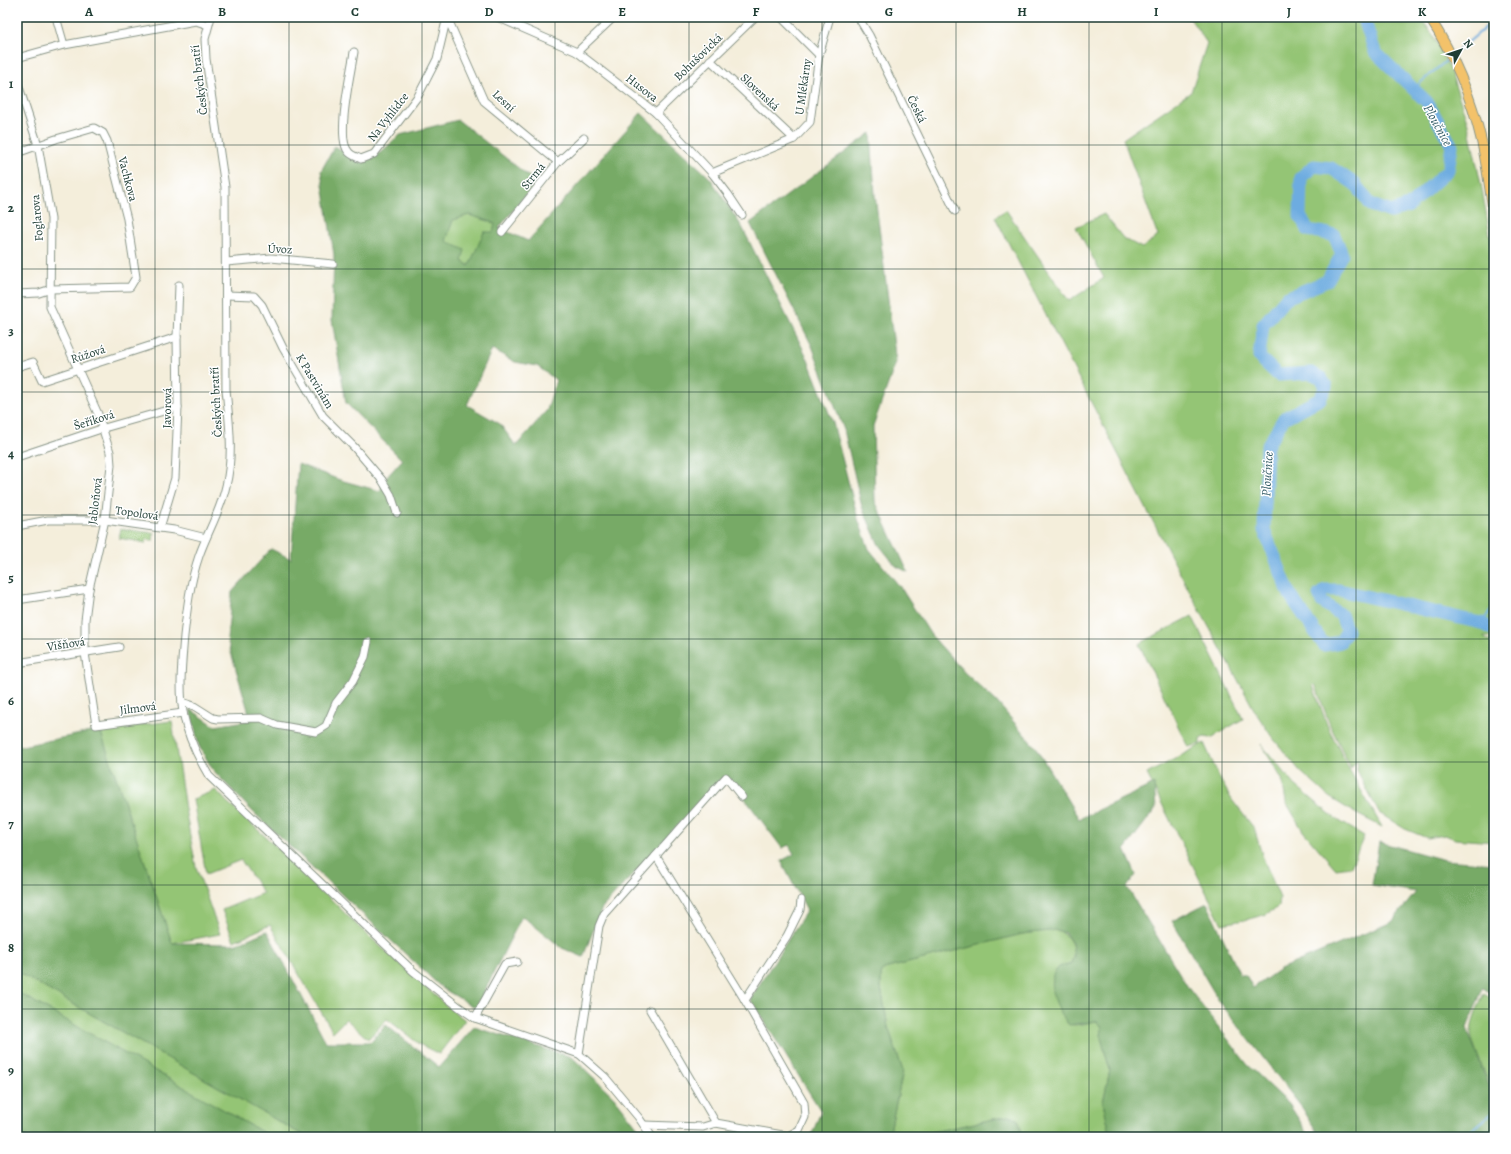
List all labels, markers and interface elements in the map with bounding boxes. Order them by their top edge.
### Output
text: A [84,3,94,20]
text: B [218,3,226,20]
text: C [351,3,359,20]
text: D [484,3,494,20]
text: E [618,3,626,20]
text: F [753,3,760,20]
text: G [885,3,893,20]
text: H [1017,3,1027,20]
text: I [1154,3,1159,20]
text: J [1287,3,1291,20]
text: K [1418,3,1427,20]
street label: Bohušovická [670,30,726,84]
north arrow [1441,30,1481,70]
text: N [1460,36,1477,52]
street label: Českých bratří [187,44,211,116]
street label: U Mlékárny [791,57,815,116]
street label: Husova [623,70,662,106]
street label: Slovenská [737,70,783,115]
text: 1 [9,75,14,92]
street label: Lesní [489,86,519,116]
street label: Na Vyhlídce [364,89,412,145]
street label: Česká [903,93,931,126]
water label: Ploučnice [1420,101,1457,149]
street label: Vachkova [114,154,142,204]
street label: Strmá [517,159,549,193]
street label: Foglarova [27,193,47,242]
text: 2 [8,199,15,216]
street label: Úvoz [267,241,293,257]
text: 3 [8,322,14,339]
street label: Růžová [69,341,108,367]
street label: K Pastvinám [292,351,338,412]
street label: Českých bratří [206,366,226,438]
street label: Javorová [159,387,175,429]
street label: Šeříková [72,406,117,434]
text: 4 [8,445,14,462]
water label: Ploučnice [1257,451,1277,497]
street label: Jabloňová [84,476,106,526]
street label: Topolová [114,502,160,524]
text: 5 [8,569,14,586]
street label: Višňová [45,633,86,655]
text: 6 [8,692,14,709]
street label: Jilmová [119,698,157,718]
text: 7 [8,815,14,832]
text: 8 [8,939,14,956]
text: 9 [8,1062,14,1079]

